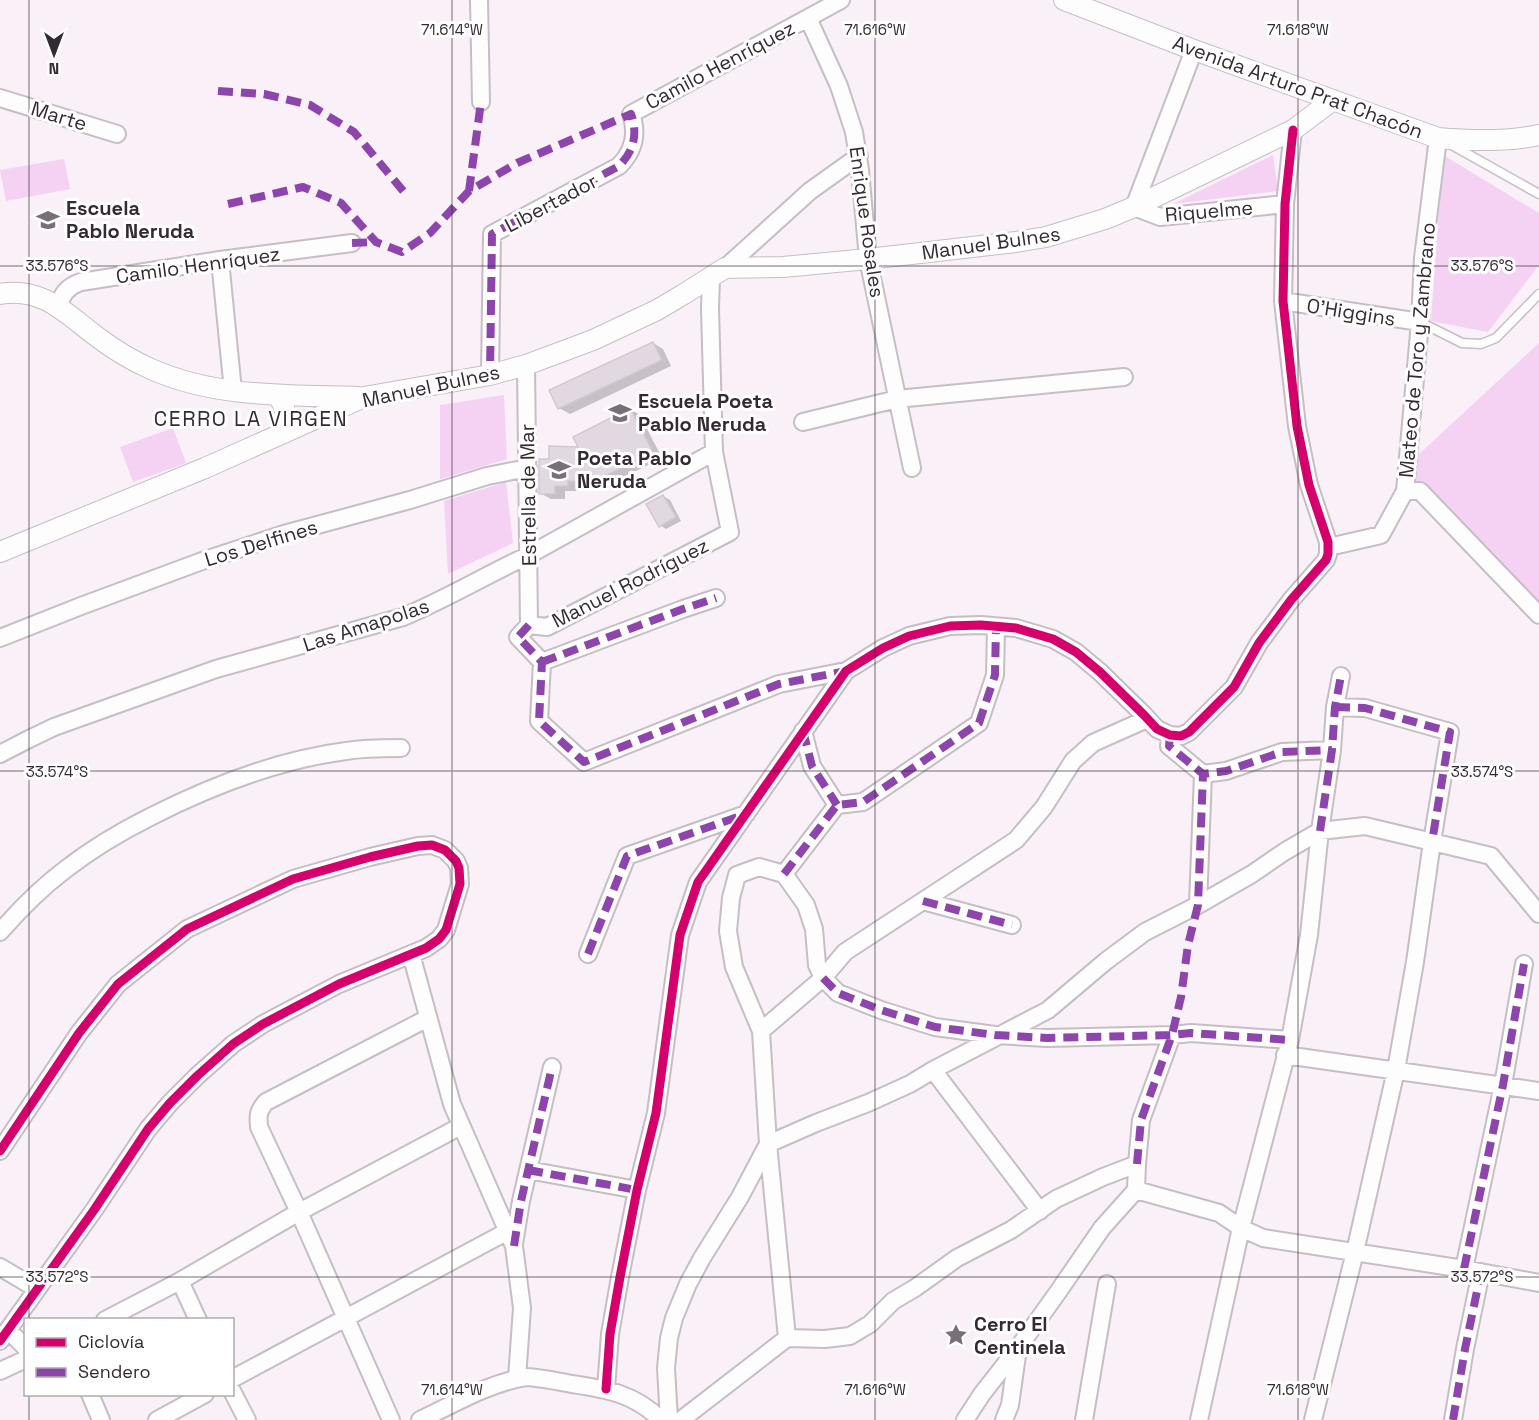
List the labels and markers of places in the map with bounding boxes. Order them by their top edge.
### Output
place label: Escuela Pablo Neruda [66,195,195,244]
school or university icon: Escuela Pablo Neruda [35,207,61,233]
place label: Escuela Poeta Pablo Neruda [638,388,774,437]
school or university icon: Escuela Poeta Pablo Neruda [607,400,633,426]
place label: Poeta Pablo Neruda [577,445,692,494]
school or university icon: Poeta Pablo Neruda [546,457,572,483]
place label: Cerro El Centinela [974,1311,1066,1360]
place icon: Cerro El Centinela [943,1322,969,1348]

